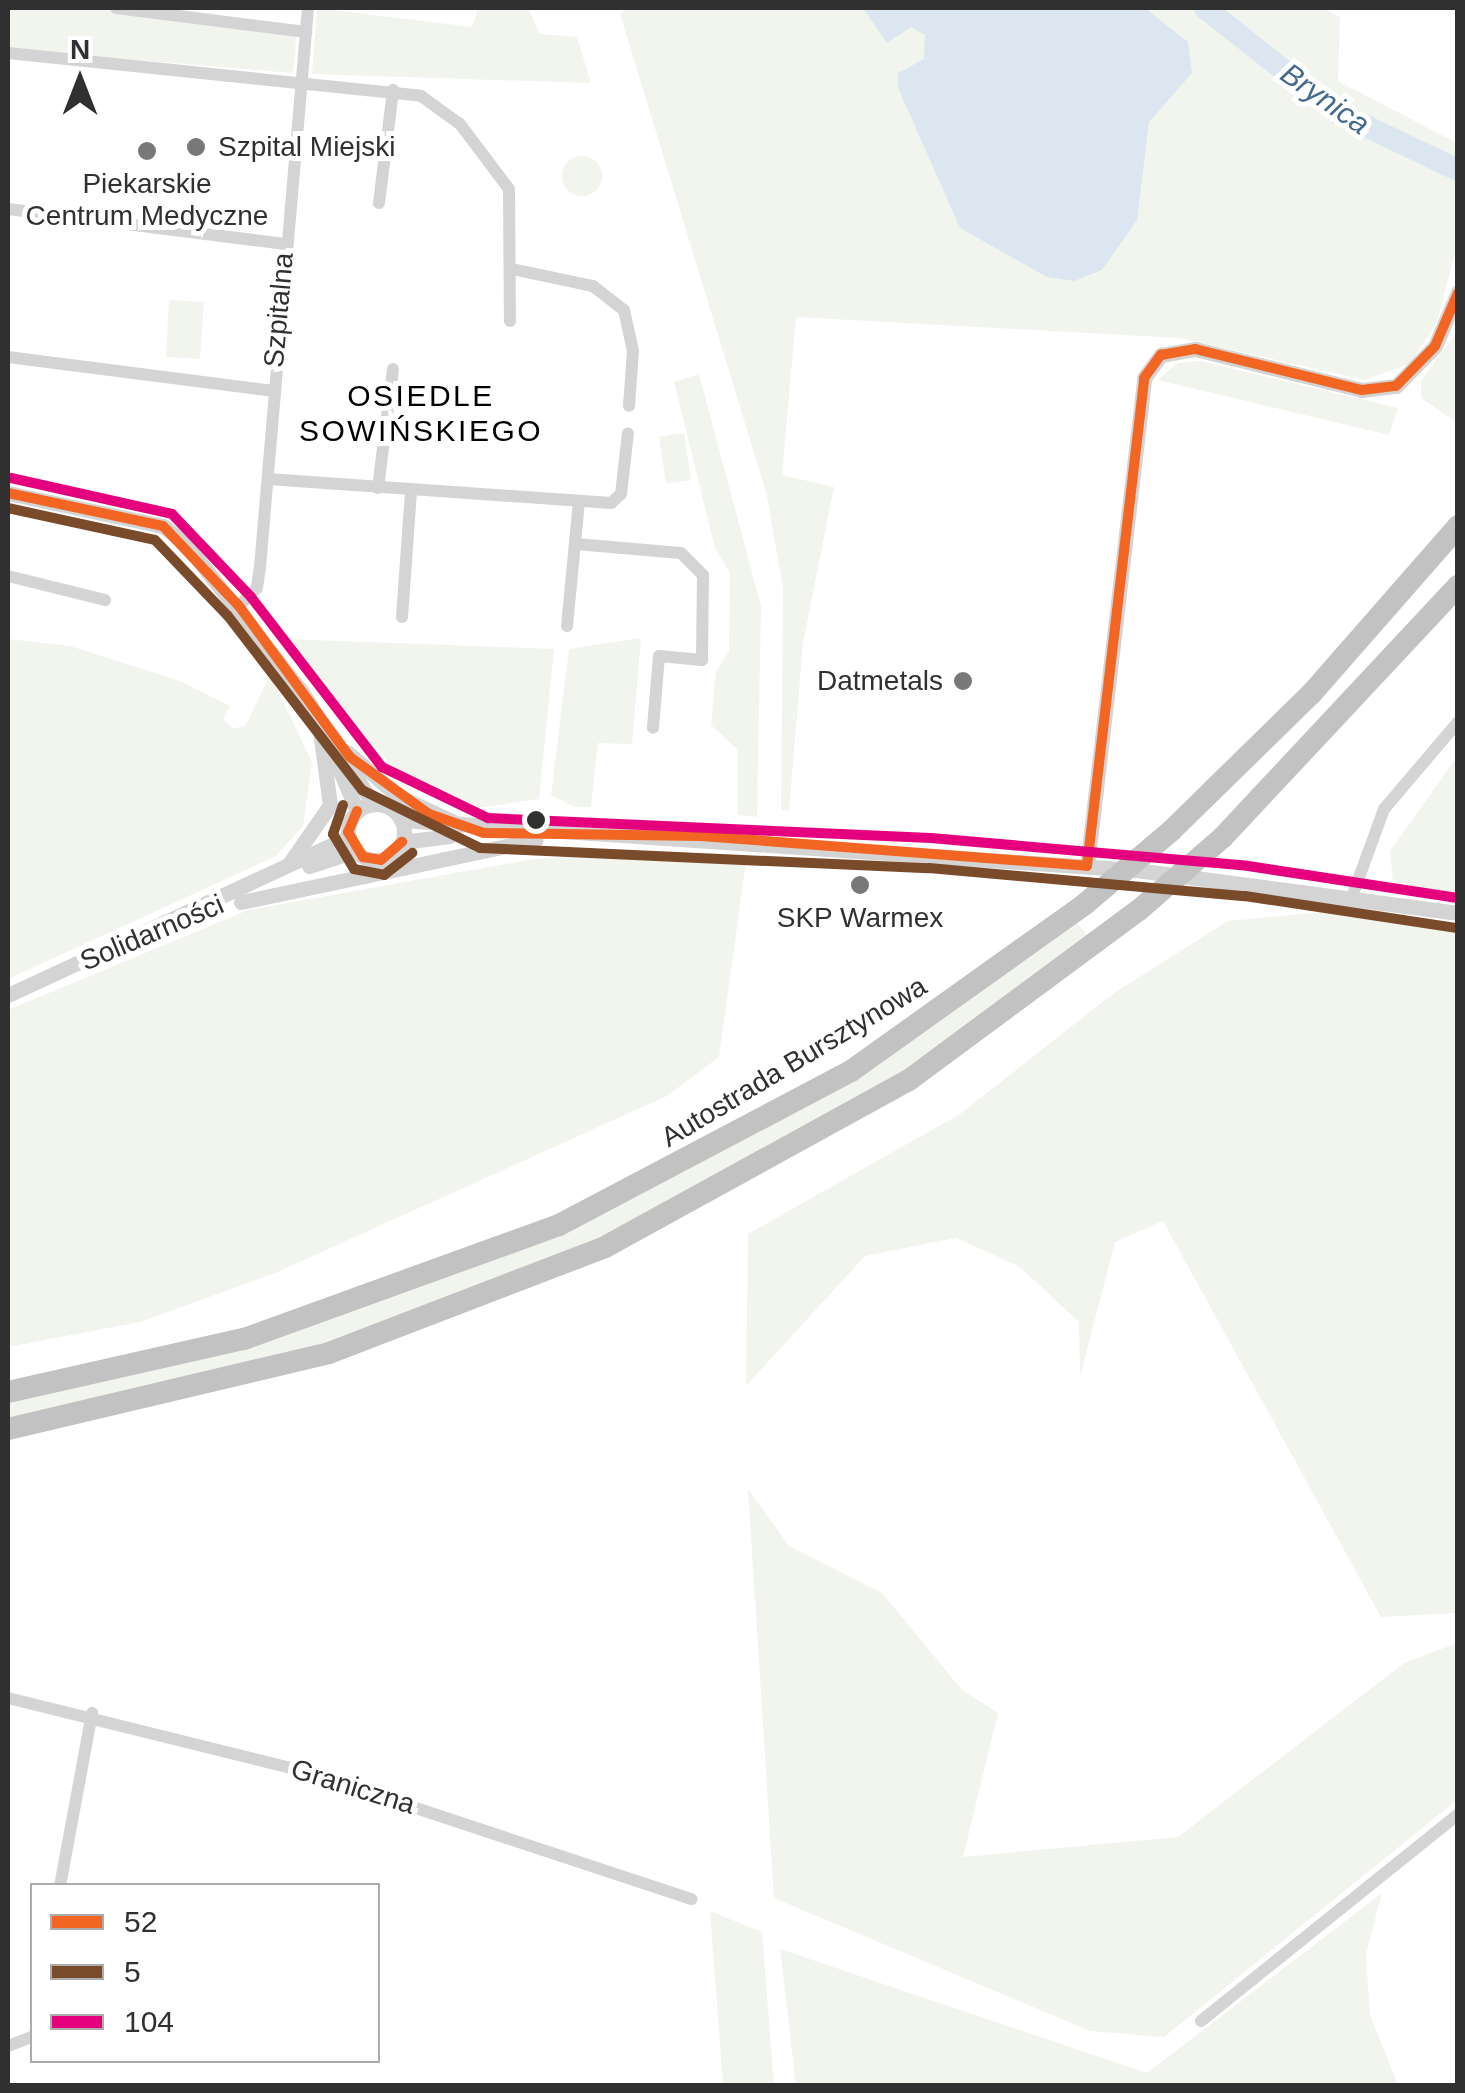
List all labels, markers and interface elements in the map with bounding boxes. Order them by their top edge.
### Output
north arrow [30,30,130,130]
text: N [70,34,90,65]
water label: Brynica [1274,56,1376,142]
place label: Szpital Miejski [218,130,395,164]
marker: Szpital Miejski [183,134,209,160]
marker: Piekarskie Centrum Medyczne [136,140,158,162]
place label: Piekarskie Centrum Medyczne [26,167,268,233]
street label: Szpitalna [257,251,301,369]
district label: OSIEDLE SOWIŃSKIEGO [299,378,543,448]
place label: Datmetals [817,664,943,698]
marker: Datmetals [952,670,974,692]
unlabelled marker [526,810,546,830]
marker: SKP Warmex [849,874,871,896]
street label: Solidarności [75,888,229,978]
place label: SKP Warmex [777,901,943,935]
street label: Autostrada Bursztynowa [655,969,933,1155]
street label: Graniczna [287,1752,419,1822]
legend [30,1883,380,2063]
text: 52 [124,1905,157,1938]
text: 5 [124,1955,141,1988]
text: 104 [124,2005,174,2038]

